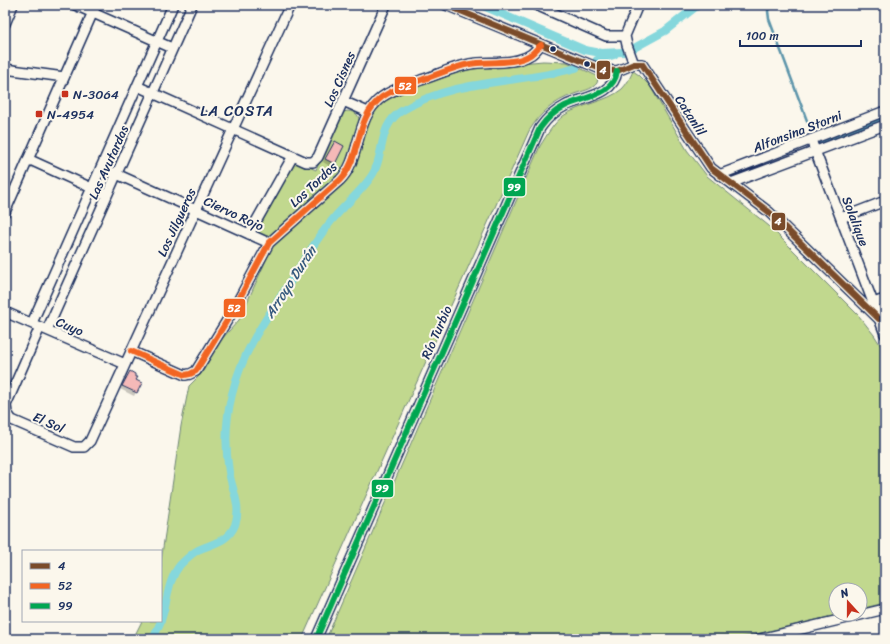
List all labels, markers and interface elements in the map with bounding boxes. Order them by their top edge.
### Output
scale bar [740,22,861,48]
text: 100 m [746,25,779,47]
unlabelled marker [548,44,558,54]
street label: Los Cisnes [317,47,362,111]
unlabelled marker [582,59,592,69]
line badge: 4 [596,60,611,80]
text: 4 [599,61,607,80]
line badge: 52 [394,76,417,95]
text: 52 [398,77,412,96]
place label: N-3064 [73,83,119,106]
marker: N-3064 [60,89,70,99]
street label: Catanlil [669,90,713,141]
district label: LA COSTA [200,98,274,124]
place label: N-4954 [47,103,94,126]
street label: Alfonsina Storni [748,104,846,159]
marker: N-4954 [34,109,44,119]
street label: Las Avutardas [82,121,135,203]
street label: Los Tordos [284,155,343,213]
line badge: 99 [503,177,526,197]
text: 99 [507,178,521,197]
street label: Los Jilgueros [150,184,202,260]
street label: Ciervo Rojo [200,189,268,238]
street label: Solalique [835,193,876,250]
line badge: 4 [771,212,786,231]
text: 4 [774,212,782,231]
water label: Arroyo Durán [257,240,324,324]
line badge: 52 [223,298,246,318]
text: 52 [227,299,241,318]
street label: Río Turbio [414,301,459,363]
street label: Cuyo [52,310,88,343]
street label: El Sol [29,405,69,440]
line badge: 99 [371,479,394,498]
text: 99 [375,479,389,498]
legend [22,550,162,622]
text: 4 [58,555,66,577]
text: 52 [58,575,72,597]
north arrow [828,582,868,622]
text: N [837,583,852,604]
text: 99 [58,595,73,617]

